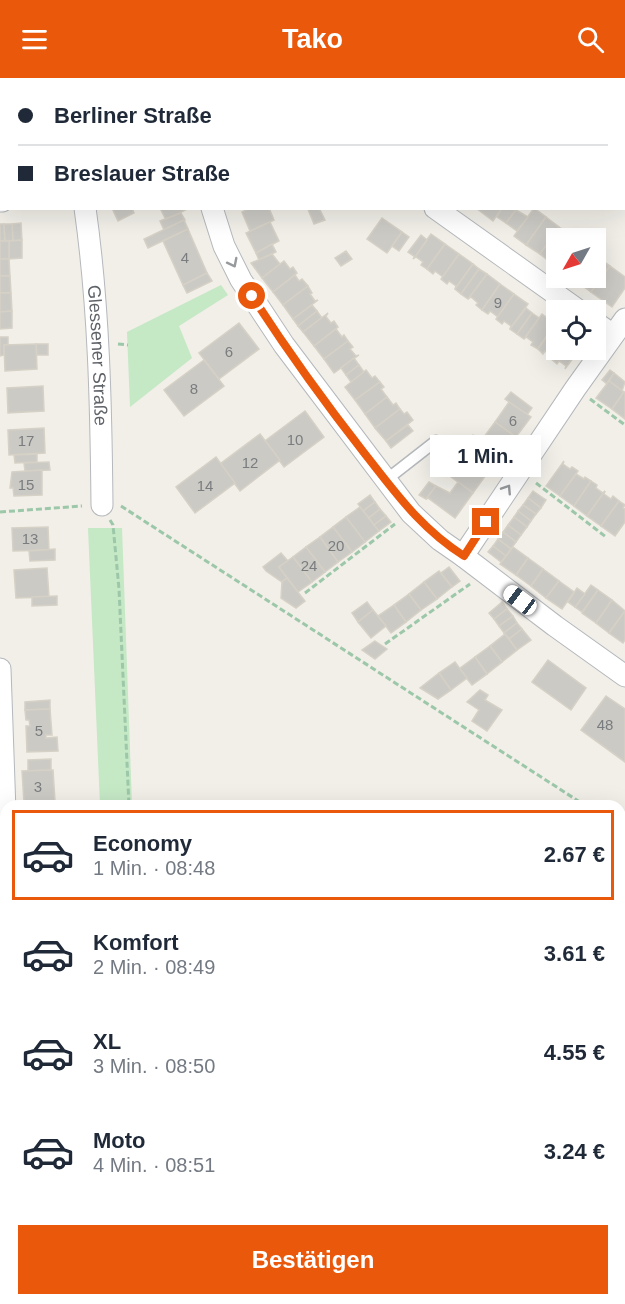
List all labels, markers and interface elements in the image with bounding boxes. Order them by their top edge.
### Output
icon: menu [18,23,51,56]
icon: search [574,23,607,56]
text: Tako [282,24,343,54]
text: Berliner Straße [54,103,212,128]
text: Breslauer Straße [54,161,230,186]
north arrow [546,228,606,288]
map controls [546,228,606,360]
house number: 4 [181,249,189,266]
one-way arrow [226,257,237,267]
route start [238,282,265,309]
street label: Glessener Straße [84,284,111,426]
house number: 9 [494,294,502,311]
button: locate [546,300,606,360]
house number: 6 [225,343,233,360]
house number: 8 [190,380,198,397]
house number: 6 [509,412,517,429]
house number: 10 [287,431,303,448]
house number: 17 [18,432,34,449]
callout: 1 Min. [430,435,542,477]
text: 1 Min. [457,445,514,467]
house number: 12 [242,454,258,471]
house number: 15 [18,476,34,493]
house number: 14 [197,477,213,494]
one-way arrow [500,485,511,496]
route end [472,508,499,535]
house number: 13 [22,530,38,547]
house number: 20 [328,537,344,554]
house number: 24 [301,557,317,574]
car [500,582,540,618]
house number: 48 [597,716,613,733]
house number: 5 [35,722,43,739]
house number: 3 [34,778,42,795]
icon: car [21,828,75,882]
text: Economy [93,831,192,856]
text: 2.67 € [544,842,605,867]
text: 1 Min. · 08:48 [93,857,215,879]
icon: car [21,927,75,981]
text: Komfort [93,930,179,955]
text: 3.61 € [544,941,605,966]
text: 2 Min. · 08:49 [93,956,215,978]
icon: car [21,1026,75,1080]
text: XL [93,1029,121,1054]
text: 4.55 € [544,1040,605,1065]
text: 3 Min. · 08:50 [93,1055,215,1077]
icon: car [21,1125,75,1179]
text: Moto [93,1128,146,1153]
text: 3.24 € [544,1139,605,1164]
text: 4 Min. · 08:51 [93,1154,215,1176]
button: Bestätigen [18,1225,608,1294]

